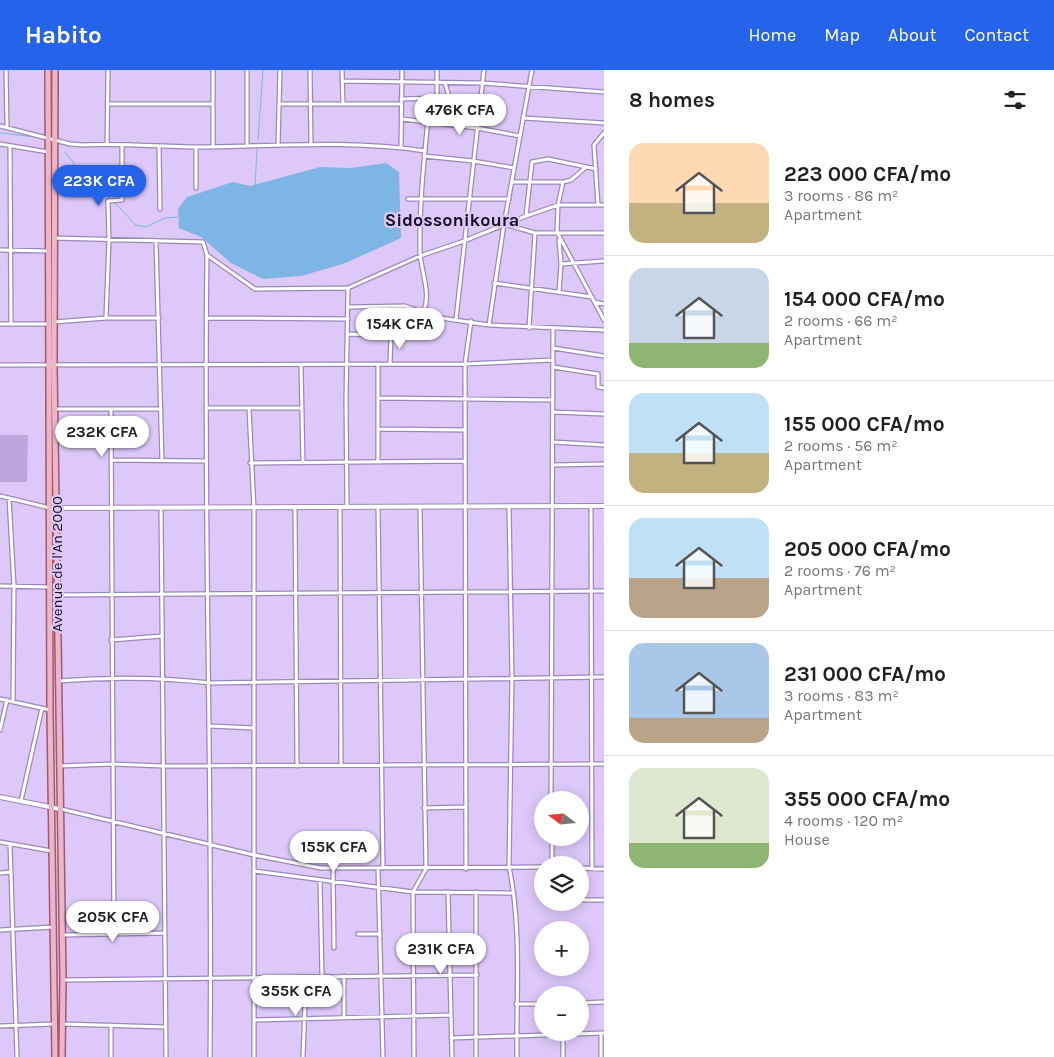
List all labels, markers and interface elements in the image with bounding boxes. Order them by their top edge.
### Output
text: Habito [25,21,102,49]
text: Home [748,24,796,46]
text: Map [824,24,860,46]
text: About [888,24,937,46]
text: Contact [965,24,1029,46]
icon: filters [1001,86,1029,114]
text: 8 homes [629,88,715,112]
pin: 476K CFA [408,93,512,136]
text: 476K CFA [425,100,495,119]
text: 223 000 CFA/mo [784,162,951,186]
icon: home [669,163,729,223]
pin: 223K CFA [47,164,151,207]
text: 223K CFA [63,171,135,190]
text: 3 rooms · 86 m² [784,186,899,205]
text: Apartment [784,205,862,224]
district label: Sidossonikoura [385,209,519,231]
text: 154 000 CFA/mo [784,287,945,311]
icon: home [669,288,729,348]
pin: 154K CFA [348,308,452,350]
text: 2 rooms · 66 m² [784,311,898,330]
text: 154K CFA [367,314,433,333]
text: Apartment [784,330,862,349]
text: 155 000 CFA/mo [784,412,945,436]
icon: home [669,413,729,473]
pin: 232K CFA [50,416,154,458]
text: 232K CFA [66,422,138,441]
text: 2 rooms · 56 m² [784,436,898,455]
text: Apartment [784,455,862,474]
street label: Avenue de l'An 2000 [48,496,66,632]
text: 205 000 CFA/mo [784,537,951,561]
icon: home [669,538,729,598]
text: 2 rooms · 76 m² [784,561,896,580]
text: Apartment [784,580,862,599]
text: 231 000 CFA/mo [784,662,946,686]
icon: home [669,663,729,723]
text: 3 rooms · 83 m² [784,686,899,705]
text: Apartment [784,705,862,724]
text: 355 000 CFA/mo [784,787,950,811]
icon: home [669,788,729,848]
north arrow [534,791,589,846]
map controls [534,791,589,1041]
text: 4 rooms · 120 m² [784,811,903,830]
pin: 155K CFA [282,830,386,873]
text: House [784,830,830,849]
text: 155K CFA [301,837,367,856]
button: layers [534,856,589,911]
pin: 205K CFA [61,900,165,943]
text: 205K CFA [77,907,149,926]
button: + [534,921,589,976]
pin: 231K CFA [389,932,493,975]
text: 231K CFA [407,939,475,958]
pin: 355K CFA [244,974,348,1017]
text: 355K CFA [261,981,331,1000]
button: − [534,986,589,1041]

